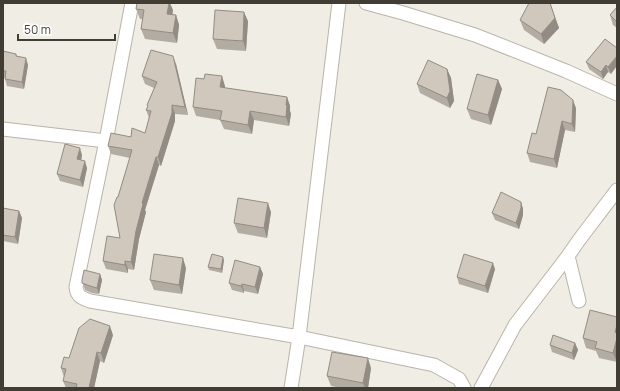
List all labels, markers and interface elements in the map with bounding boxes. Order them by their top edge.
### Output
scale bar [18,16,115,42]
text: 50 m [24,21,51,38]

